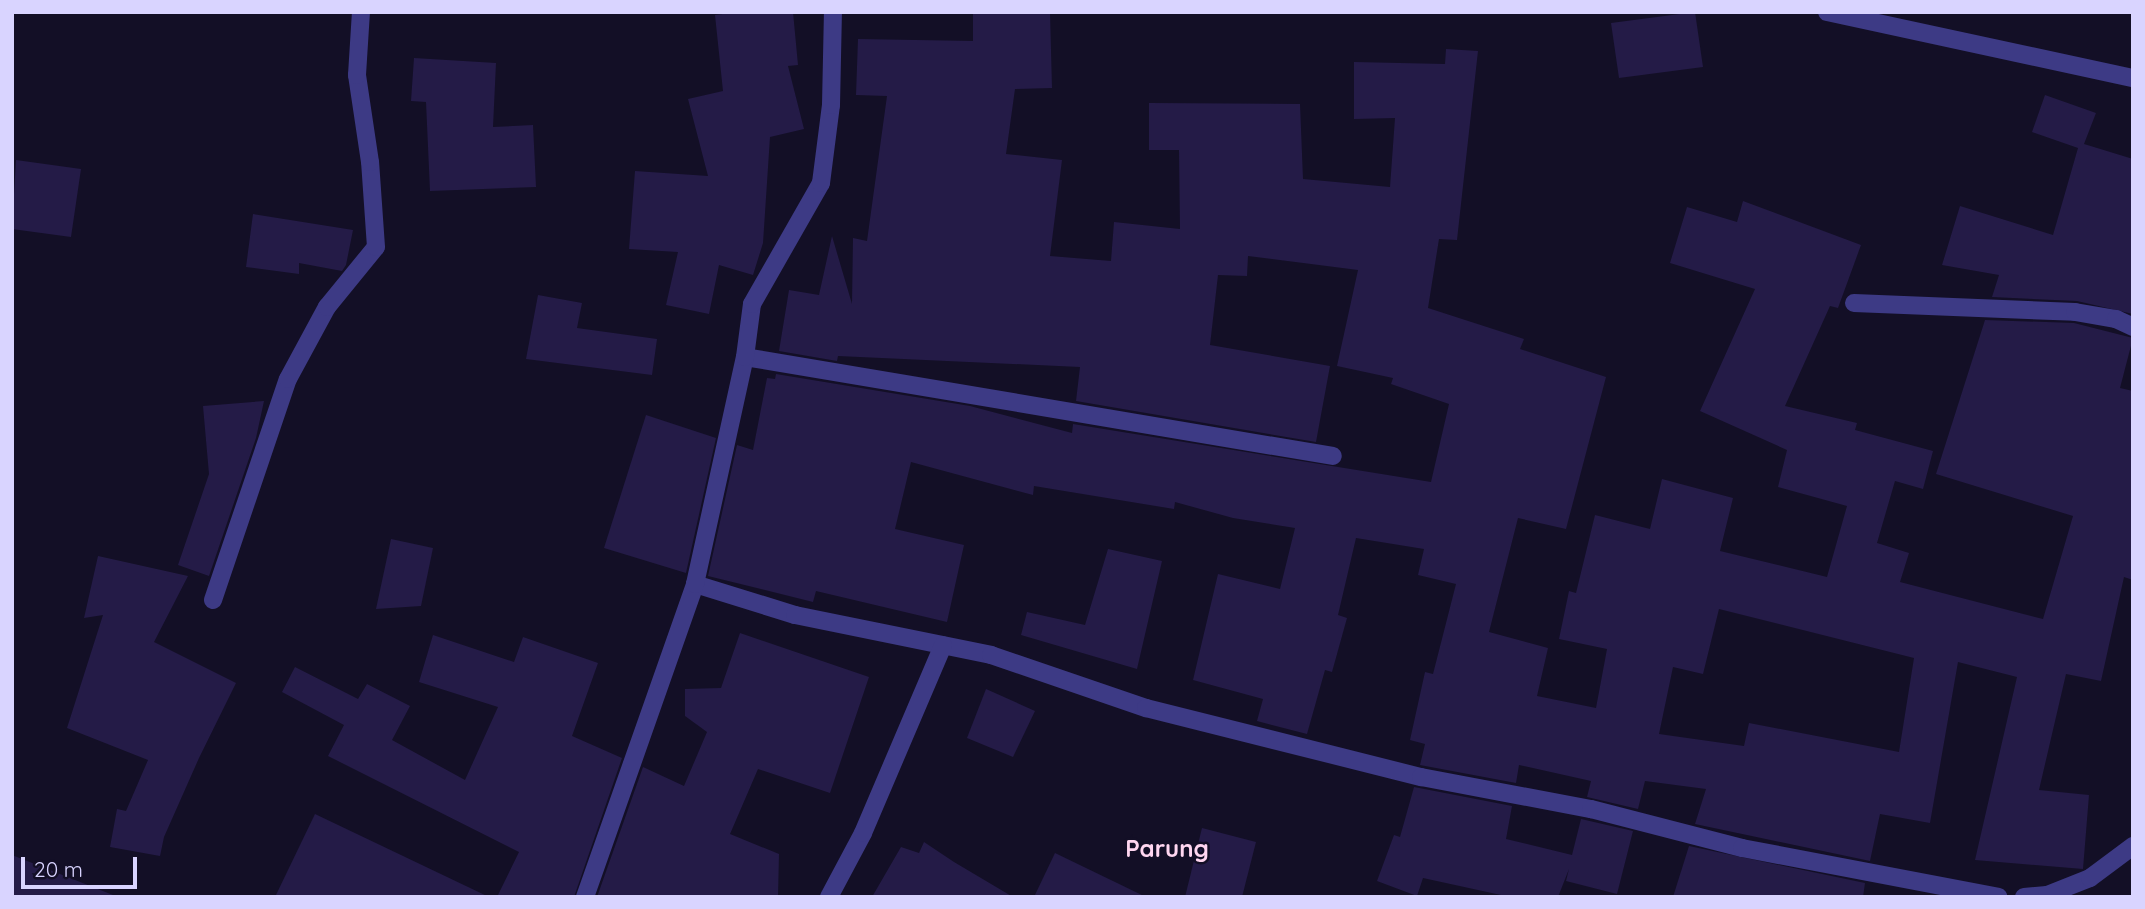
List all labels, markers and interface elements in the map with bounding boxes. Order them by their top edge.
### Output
district label: Parung [1125,835,1209,863]
scale bar [24,842,140,886]
text: 20 m [34,856,83,882]

